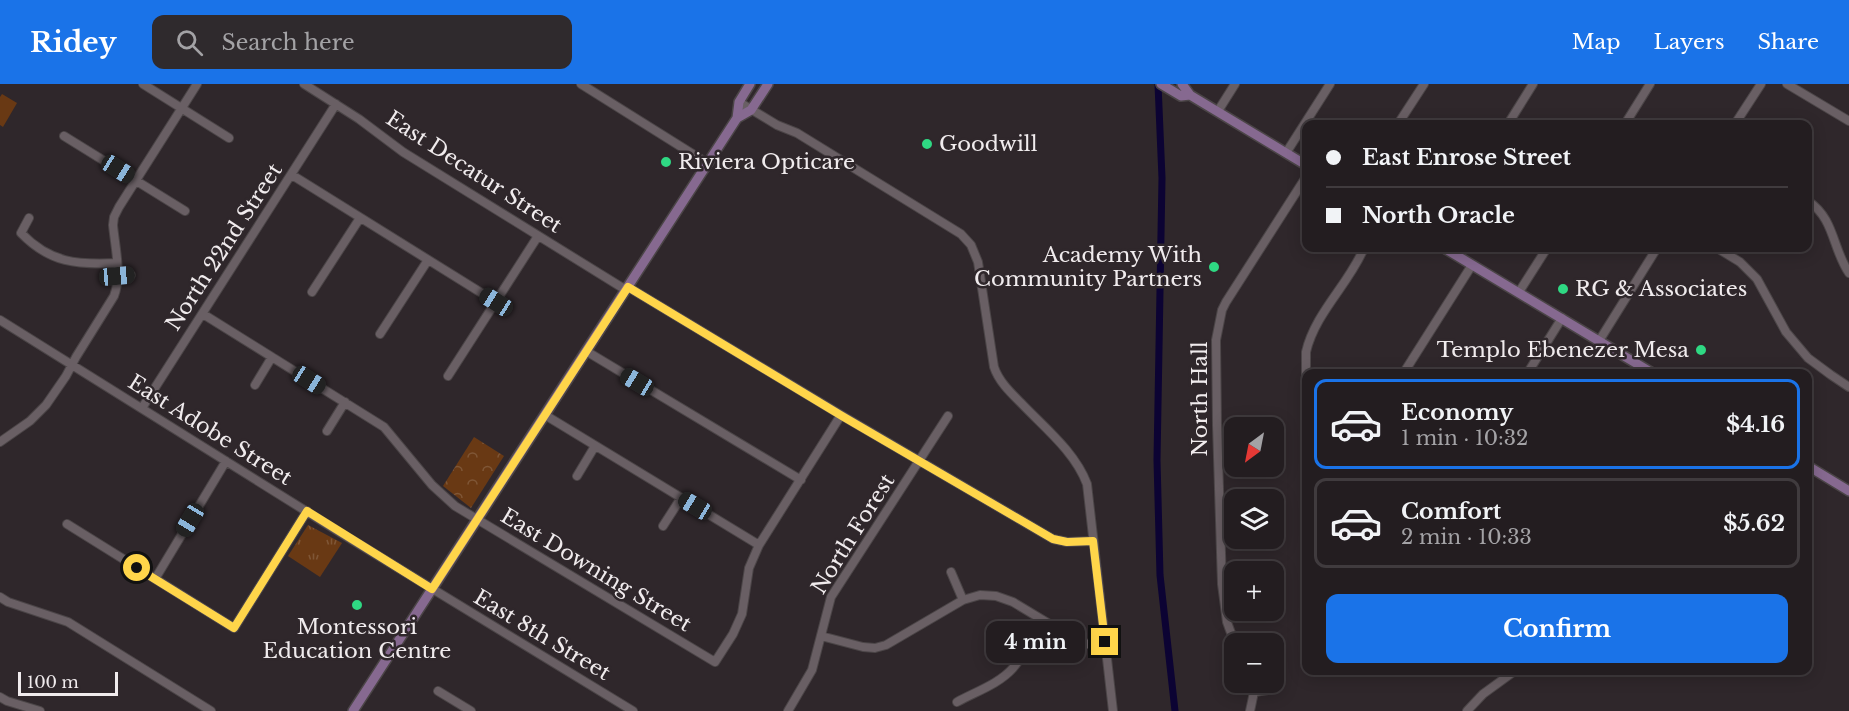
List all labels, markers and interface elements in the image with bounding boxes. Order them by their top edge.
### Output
search box [152,15,572,69]
text: Ridey [30,25,116,60]
icon: search [173,26,206,59]
text: Search here [221,29,355,56]
text: Map [1572,29,1621,55]
text: Layers [1654,29,1725,55]
text: Share [1758,29,1819,55]
street label: East Decatur Street [381,105,567,239]
place label: Goodwill [939,131,1038,157]
marker: Goodwill [920,137,934,151]
text: East Enrose Street [1362,144,1571,171]
place label: Riviera Opticare [678,149,855,175]
car [98,152,138,186]
marker: Riviera Opticare [659,155,673,169]
street label: North 22nd Street [160,158,288,336]
text: North Oracle [1362,202,1515,229]
place label: Academy With Community Partners [974,242,1202,292]
marker: Academy With Community Partners [1207,260,1221,274]
car [98,265,136,287]
place label: RG & Associates [1575,276,1747,302]
marker: RG & Associates [1556,282,1570,296]
car [476,285,516,319]
place label: Templo Ebenezer Mesa [1437,337,1689,363]
street label: North Hall [1187,341,1213,457]
marker: Templo Ebenezer Mesa [1694,343,1708,357]
car [289,363,329,397]
car [617,365,657,399]
street label: East Adobe Street [123,369,297,491]
icon: car [1329,397,1383,451]
text: Economy [1401,399,1513,426]
text: $4.16 [1726,411,1785,438]
north arrow [1224,417,1284,477]
map controls [1224,417,1284,693]
text: 1 min · 10:32 [1401,426,1528,450]
street label: North Forest [806,469,900,599]
car [675,489,715,523]
button: layers [1224,489,1284,549]
icon: car [1329,496,1383,550]
text: Comfort [1401,498,1501,525]
car [173,500,207,540]
street label: East Downing Street [496,503,696,637]
text: $5.62 [1723,510,1785,537]
text: 2 min · 10:33 [1401,525,1532,549]
route start [123,554,150,581]
button: + [1224,561,1284,621]
street label: East 8th Street [469,584,615,686]
button: Confirm [1326,594,1788,663]
marker: Montessori Education Centre [350,598,364,612]
place label: Montessori Education Centre [263,614,451,664]
callout: 4 min [985,621,1084,663]
route end [1091,628,1118,655]
text: 4 min [1004,630,1067,654]
button: − [1224,633,1284,693]
scale bar [18,669,118,696]
text: 100 m [27,672,79,692]

